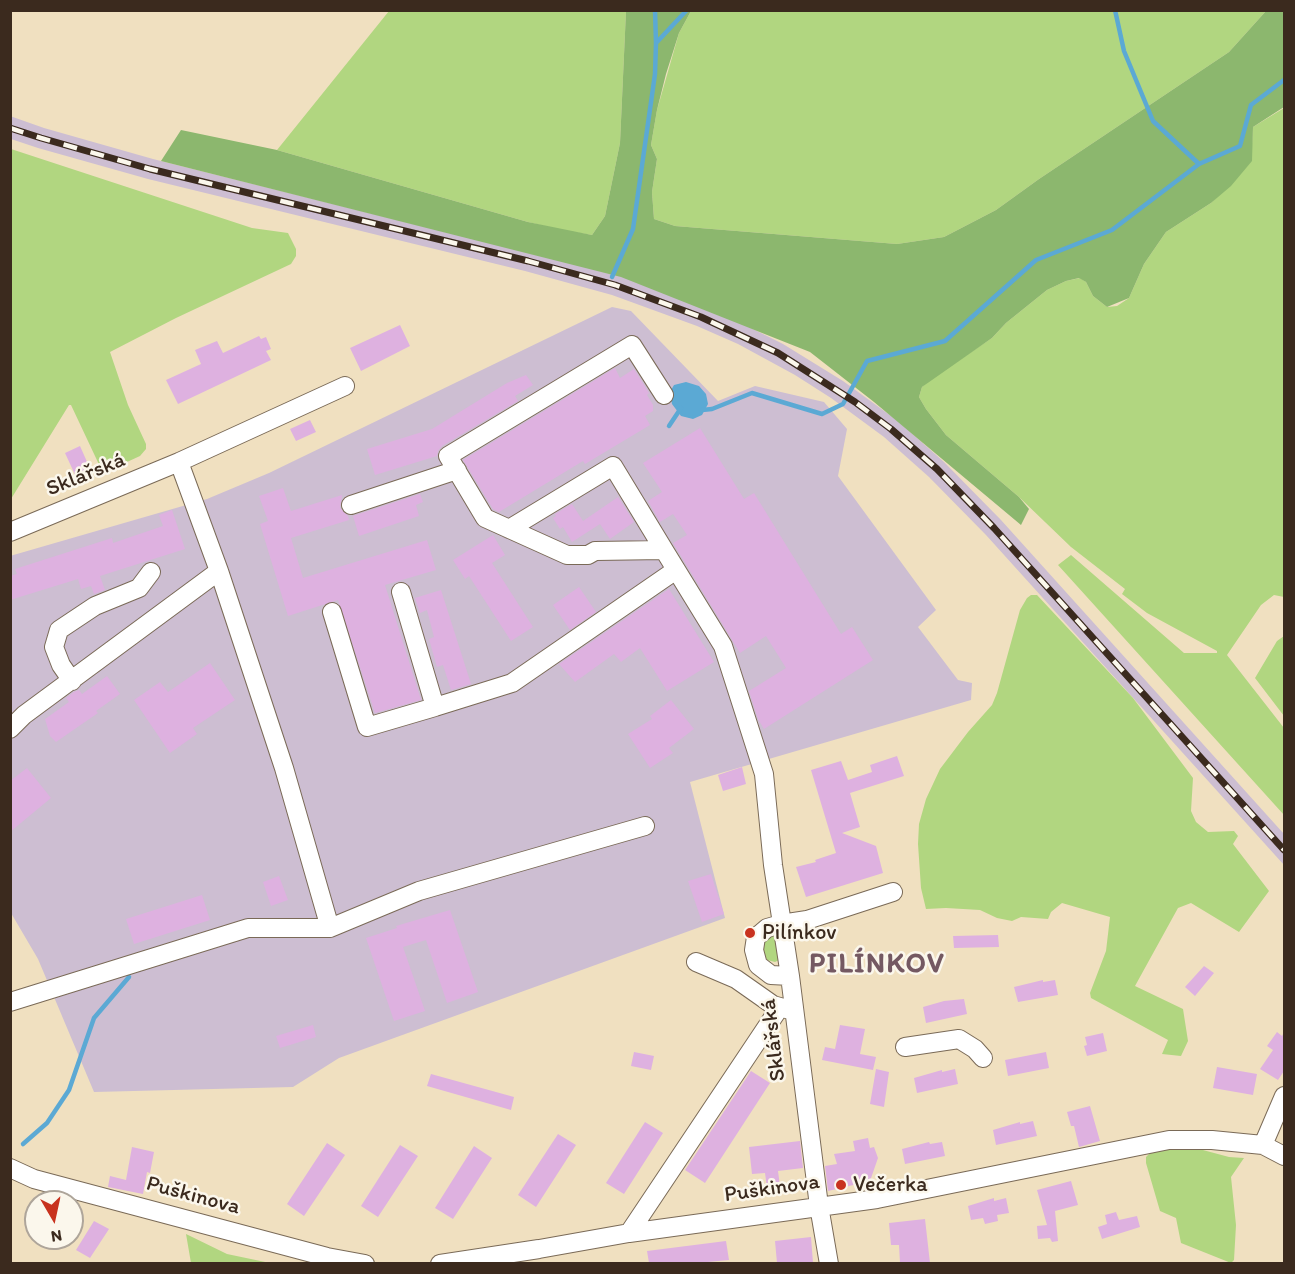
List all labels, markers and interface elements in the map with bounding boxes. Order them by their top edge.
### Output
street label: Sklářská [43,447,129,503]
place label: Pilínkov [762,920,837,946]
marker: Pilínkov [743,926,757,940]
district label: PILÍNKOV [809,948,945,982]
street label: Sklářská [756,997,792,1083]
street label: Puškinova [723,1169,821,1209]
street label: Puškinova [143,1171,243,1221]
place label: Večerka [853,1172,928,1198]
marker: Večerka [834,1178,848,1192]
north arrow [24,1190,84,1250]
text: N [50,1226,63,1247]

